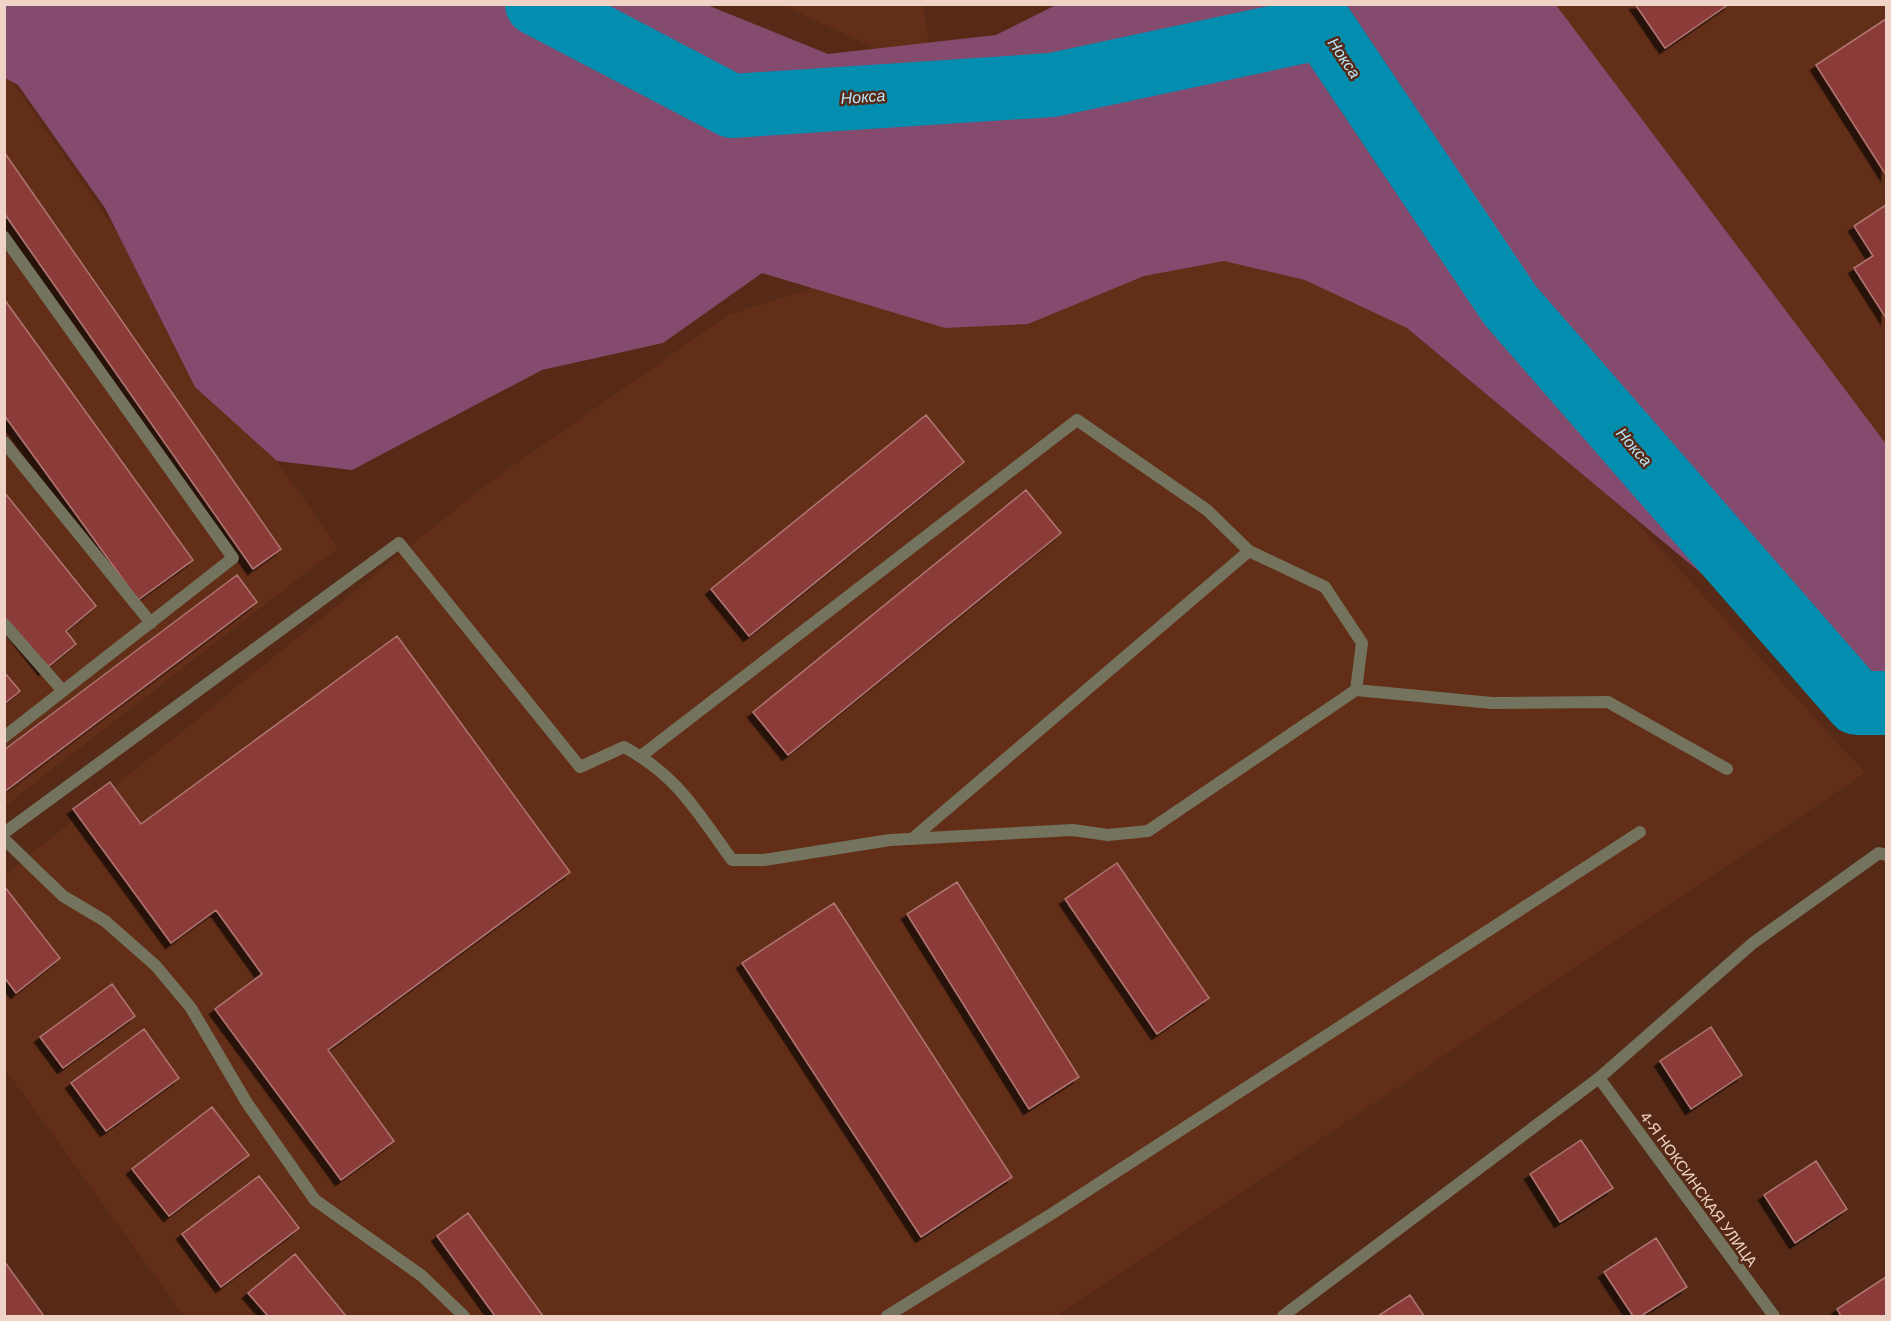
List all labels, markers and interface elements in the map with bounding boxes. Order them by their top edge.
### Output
water label: Нокса [1324,35,1364,81]
water label: Нокса [840,87,886,107]
water label: Нокса [1613,425,1655,470]
street label: 4-Я НОКСИНСКАЯ УЛИЦА [1637,1108,1761,1270]

